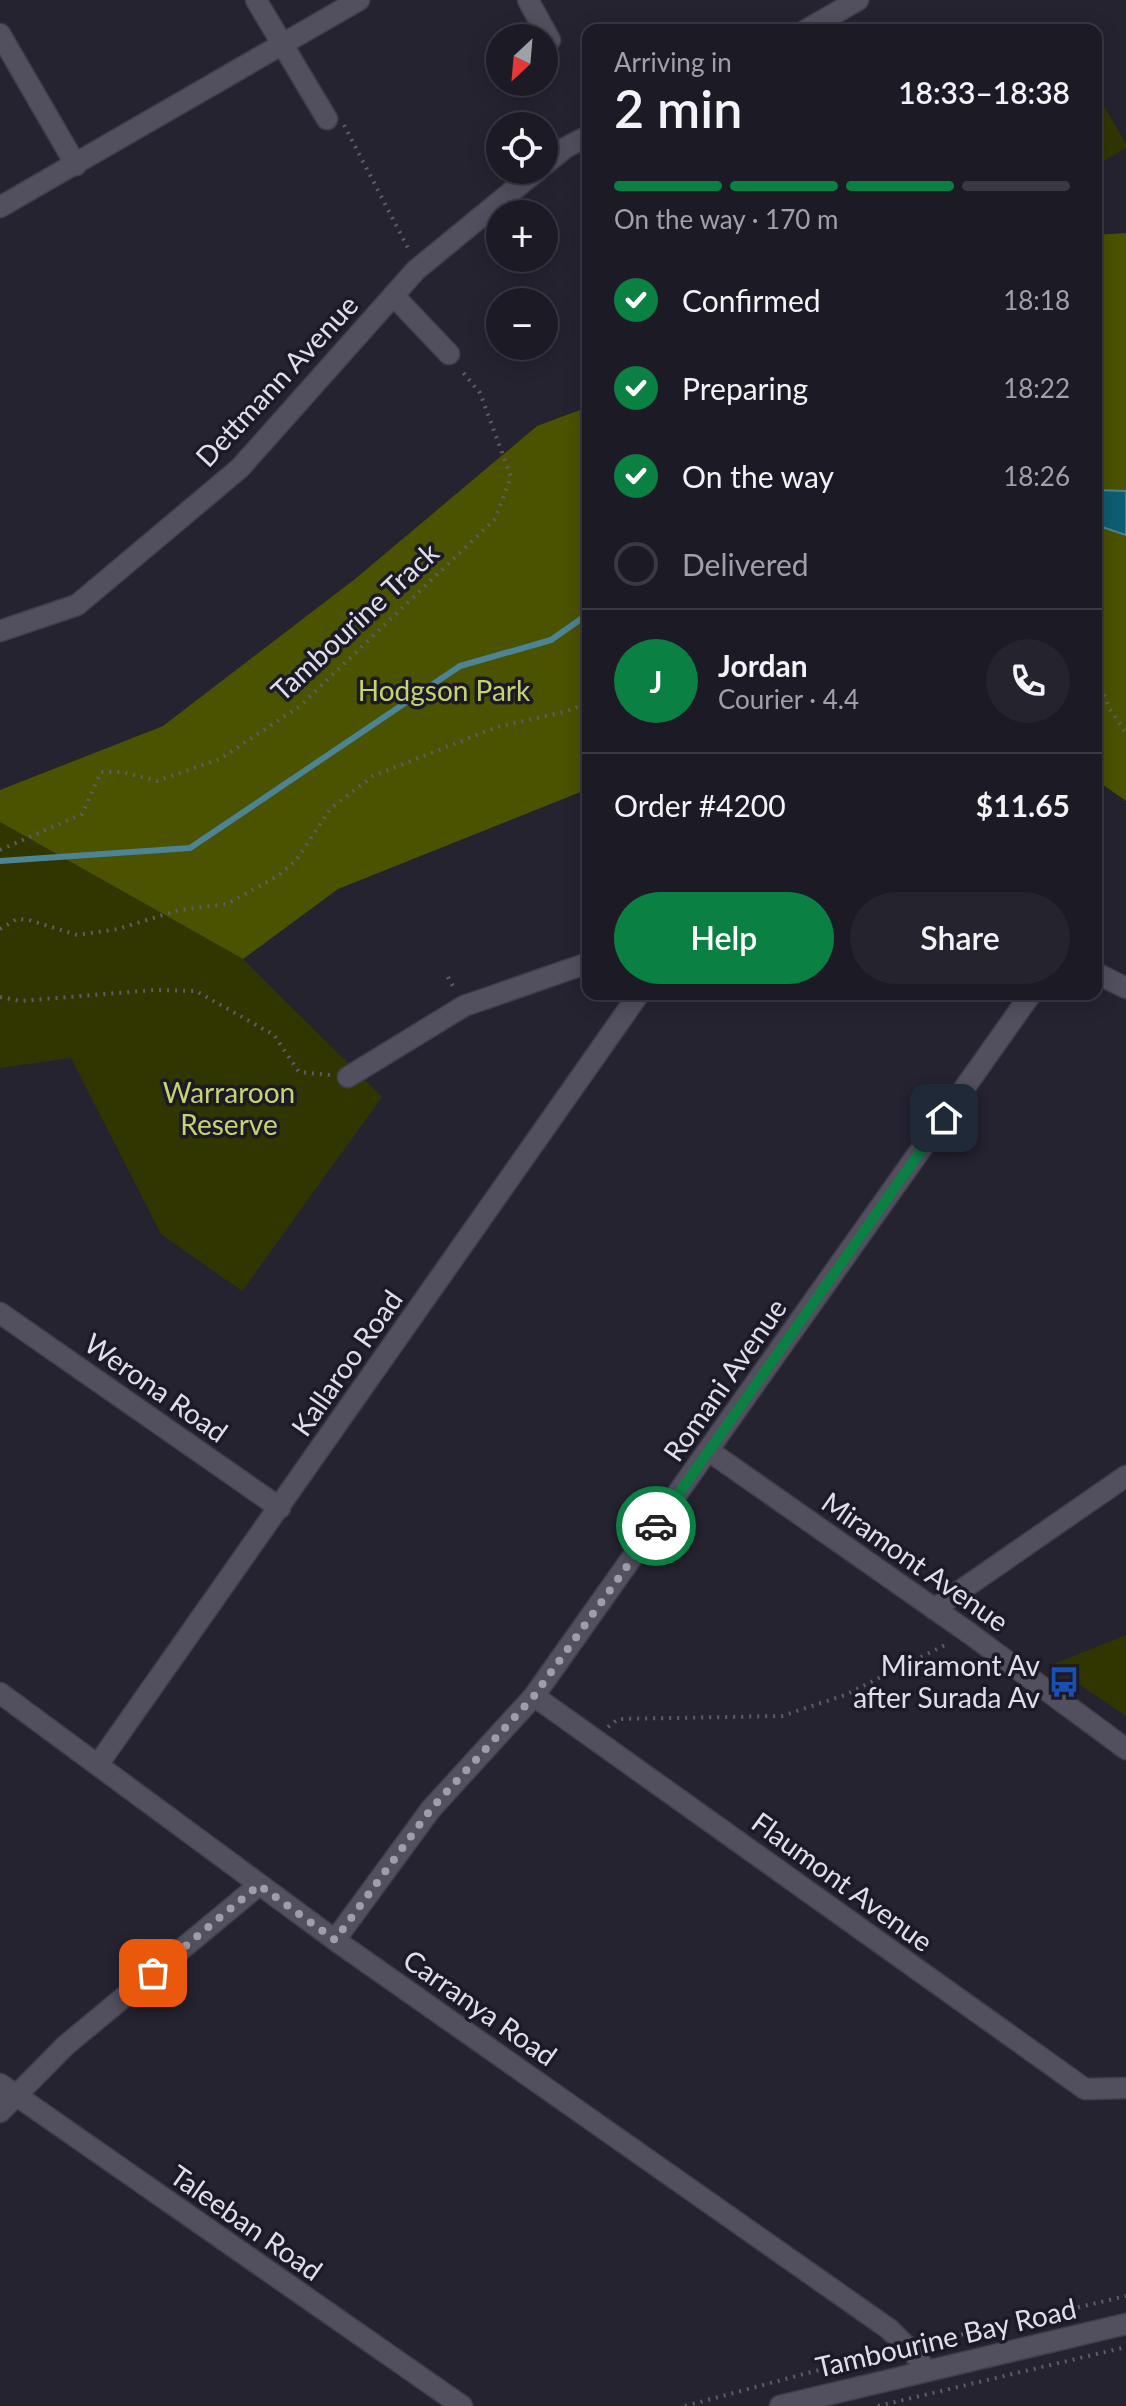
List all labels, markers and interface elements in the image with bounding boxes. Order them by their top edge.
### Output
north arrow [486,24,558,96]
map controls [486,24,558,360]
text: Arriving in [614,46,732,78]
text: 18:33–18:38 [898,74,1070,110]
text: 2 min [614,77,742,139]
button: locate [486,112,558,184]
button: + [486,200,558,272]
text: On the way · 170 m [614,203,838,235]
icon: check [614,278,658,322]
text: Confirmed [682,282,821,318]
text: 18:18 [1003,284,1070,316]
street label: Dettmann Avenue [188,288,364,473]
button: − [486,288,558,360]
icon: check [614,366,658,410]
text: Preparing [682,370,808,406]
text: 18:22 [1003,372,1070,404]
icon: check [614,454,658,498]
text: On the way [682,458,834,494]
text: 18:26 [1003,460,1070,492]
street label: Tambourine Track [264,535,445,707]
text: Delivered [682,546,809,582]
button: phone [986,639,1070,723]
text: Jordan [718,647,808,683]
text: J [650,663,662,699]
park label: Hodgson Park [358,673,531,707]
text: Courier · 4.4 [718,683,859,715]
text: Order #4200 [614,787,786,823]
text: $11.65 [976,787,1070,823]
button: Help [614,892,834,984]
button: Share [850,892,1070,984]
park label: Warraroon Reserve [163,1075,295,1141]
pin [910,1084,978,1152]
icon: home [922,1096,966,1140]
street label: Kallaroo Road [283,1283,409,1442]
street label: Romani Avenue [656,1292,793,1467]
street label: Werona Road [79,1326,235,1449]
street label: Miramont Avenue [816,1484,1015,1638]
courier [616,1486,696,1566]
icon: car [634,1504,678,1548]
place label: Miramont Av after Surada Av [853,1648,1041,1714]
bus stop icon: Miramont Av after Surada Av [1047,1665,1081,1699]
street label: Flaumont Avenue [746,1804,940,1958]
pin [119,1939,187,2007]
street label: Carranya Road [397,1942,564,2073]
icon: bag [131,1951,175,1995]
street label: Taleeban Road [164,2157,329,2287]
street label: Tambourine Bay Road [812,2290,1079,2384]

